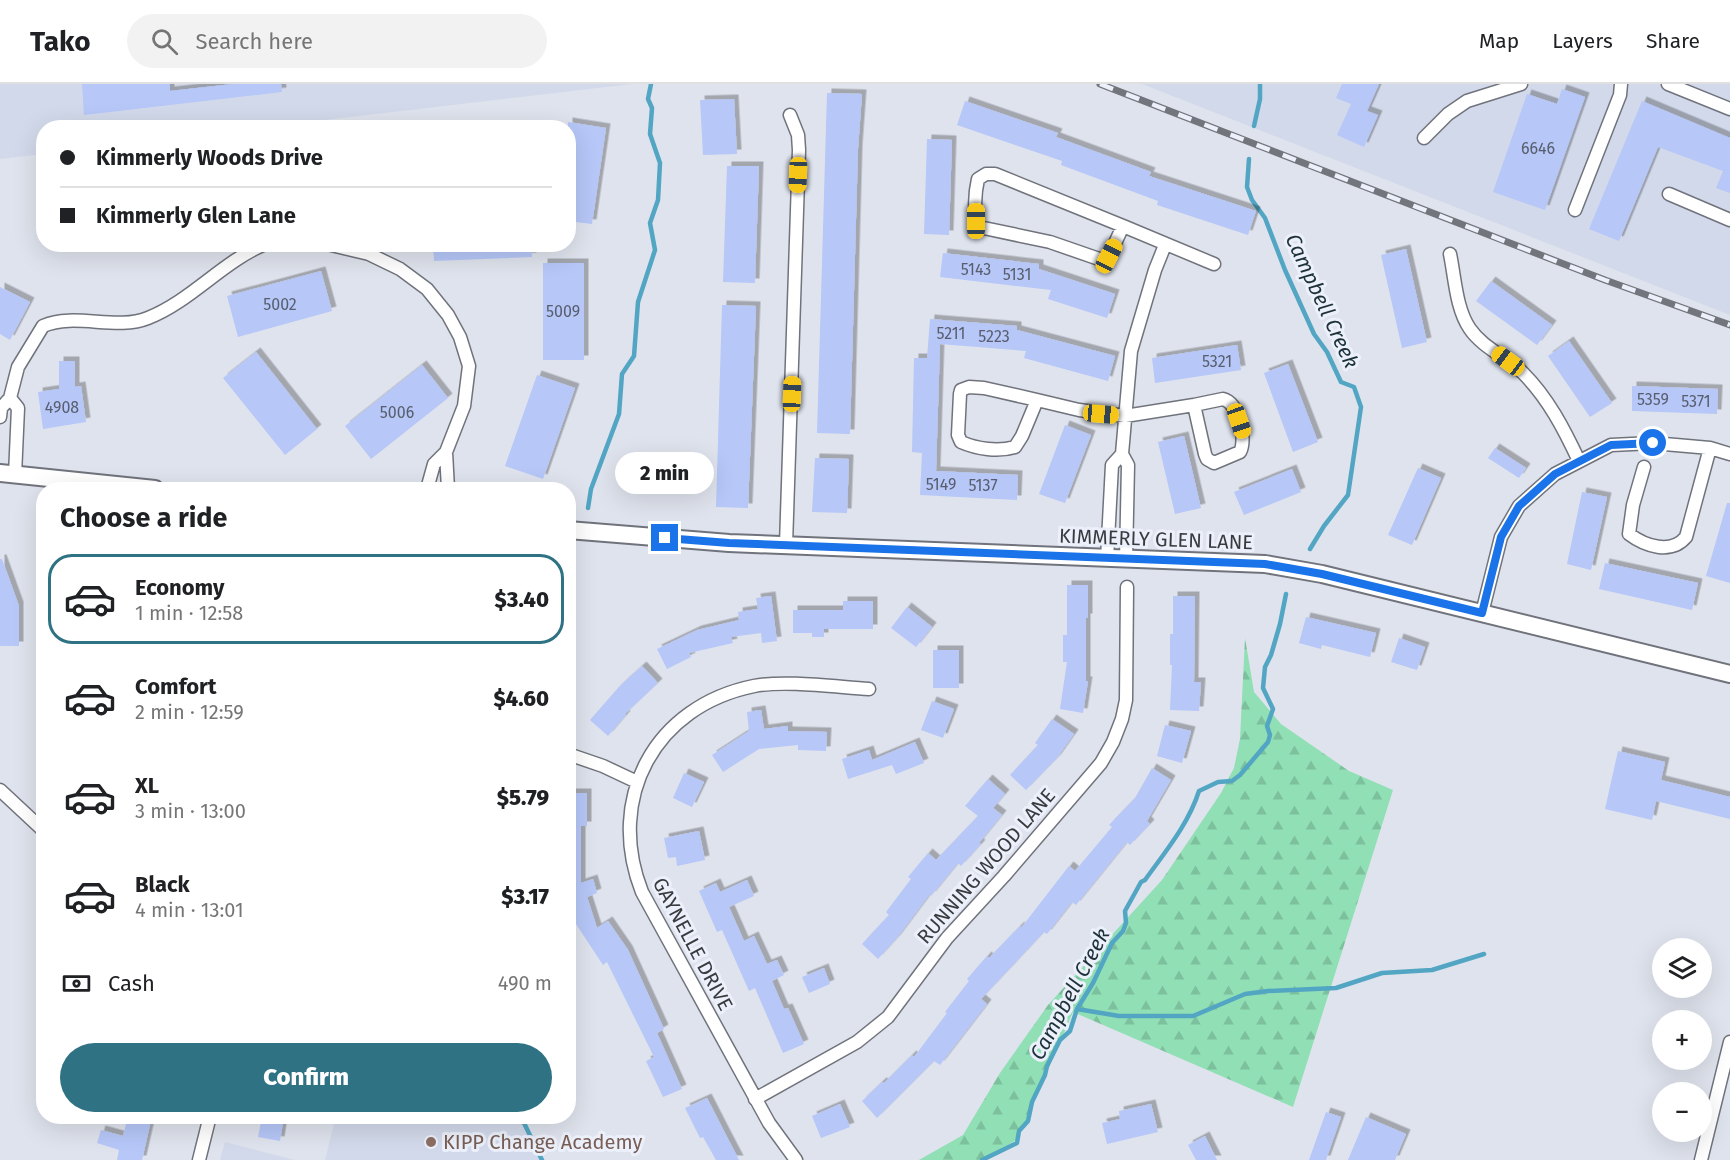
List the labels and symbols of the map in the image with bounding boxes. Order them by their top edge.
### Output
house number: 6646 [1521,139,1555,158]
car [788,157,808,193]
car [967,203,985,239]
water label: Campbell Creek [1279,230,1365,372]
car [1093,236,1125,276]
house number: 5143 [961,260,991,279]
house number: 5131 [1003,265,1031,284]
house number: 5002 [263,295,297,314]
house number: 5009 [546,302,580,321]
house number: 5211 [937,324,965,343]
house number: 5223 [978,327,1010,346]
car [1488,343,1528,379]
house number: 5321 [1202,352,1232,371]
car [782,376,802,412]
house number: 5359 [1637,390,1669,409]
house number: 5371 [1681,392,1711,411]
house number: 4908 [45,398,79,417]
car [1225,401,1253,441]
house number: 5006 [380,403,414,422]
car [1082,403,1120,425]
route start [1639,429,1666,456]
callout: 2 min [616,451,714,493]
house number: 5149 [926,475,956,494]
house number: 5137 [968,476,998,495]
route end [651,524,678,551]
street label: KIMMERLY GLEN LANE [1059,524,1253,554]
street label: RUNNING WOOD LANE [912,783,1060,949]
street label: GAYNELLE DRIVE [648,873,738,1015]
water label: Campbell Creek [1024,924,1116,1064]
place label: KIPP Change Academy [443,1130,642,1154]
marker: KIPP Change Academy [424,1135,438,1149]

